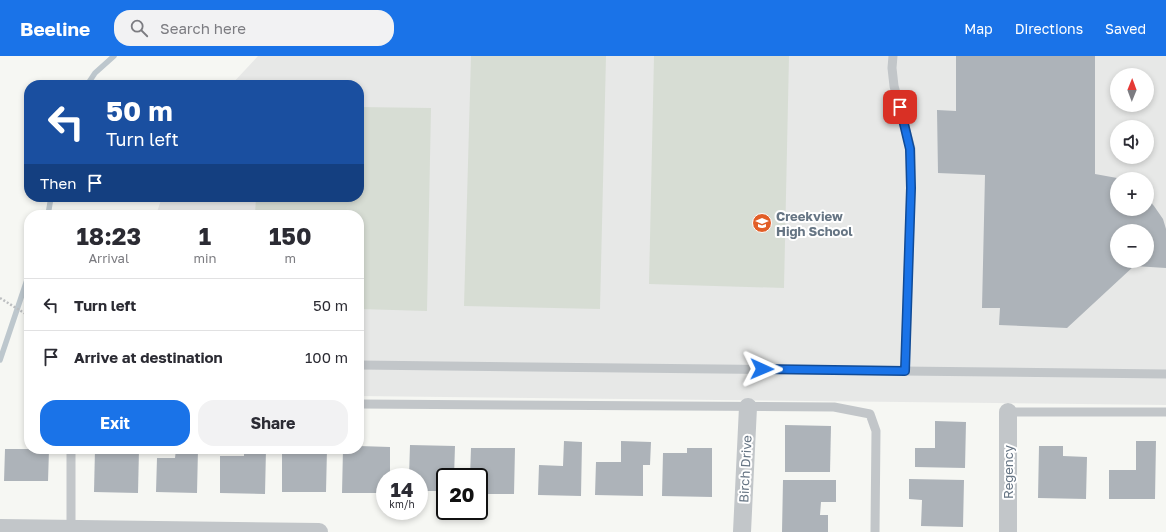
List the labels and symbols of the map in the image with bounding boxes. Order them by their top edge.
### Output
north arrow [1110,68,1154,112]
pin [883,90,917,124]
place label: Creekview High School [776,208,853,239]
school or university icon: Creekview High School [751,212,773,234]
position arrow [741,348,783,390]
street label: Birch Drive [735,435,755,503]
street label: Regency [1000,444,1016,499]
speed limit sign: 20 [436,468,488,520]

